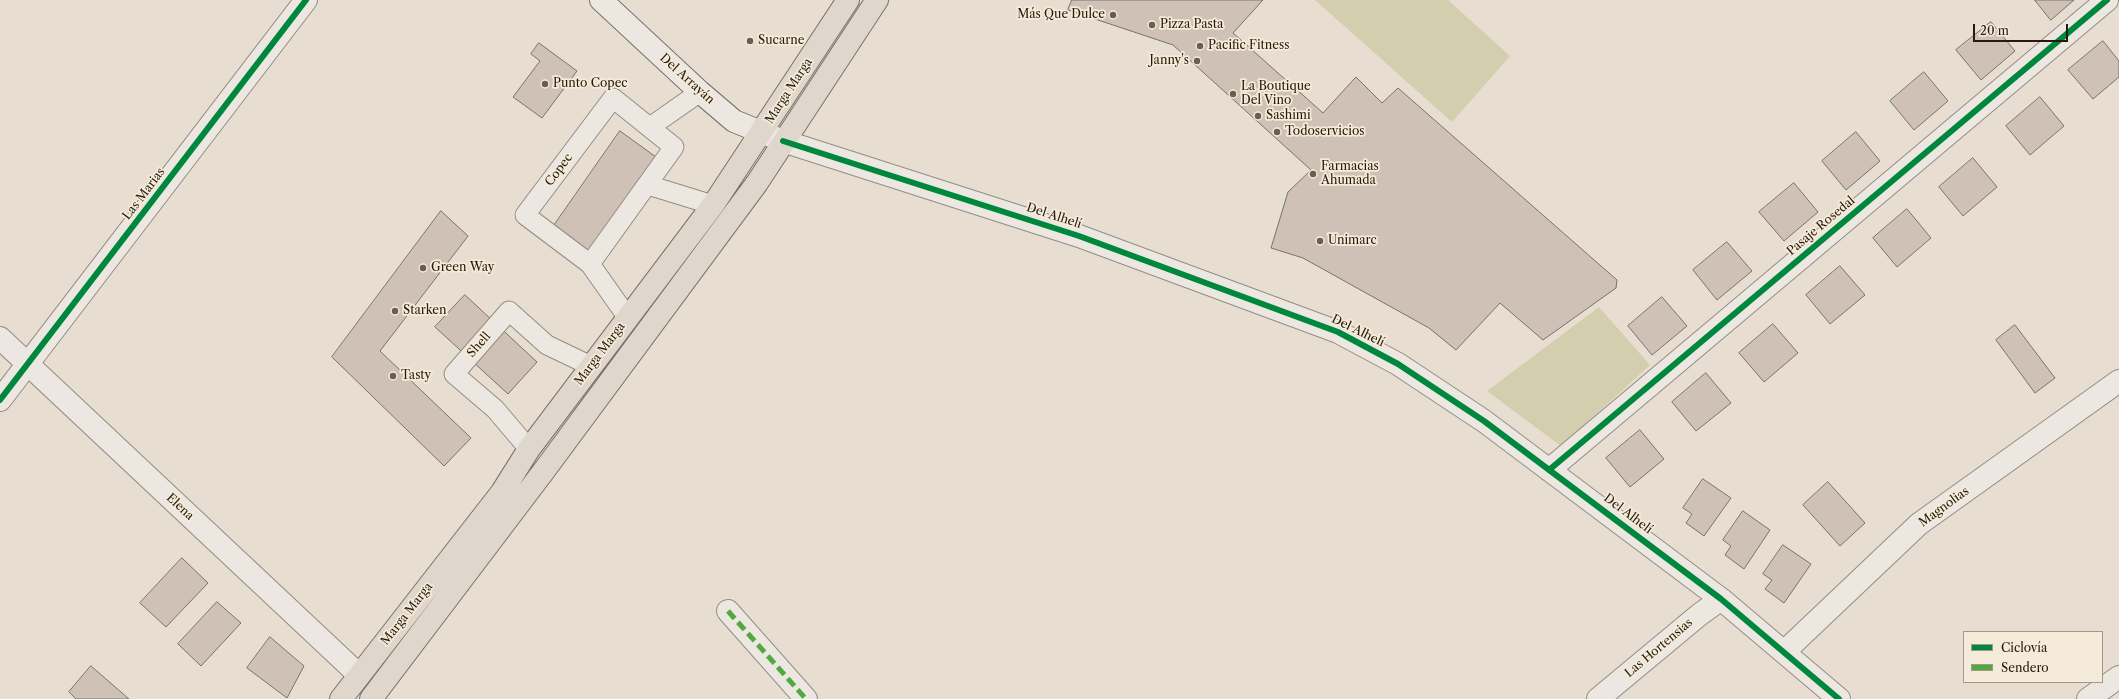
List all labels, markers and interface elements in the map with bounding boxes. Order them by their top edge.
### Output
place label: Más Que Dulce [1017,8,1105,22]
marker: Más Que Dulce [1108,10,1118,20]
scale bar [1975,16,2070,42]
place label: Pizza Pasta [1160,18,1223,32]
marker: Pizza Pasta [1147,20,1157,30]
text: 20 m [1980,23,2009,38]
place label: Sucarne [758,34,804,48]
marker: Sucarne [745,36,755,46]
place label: Pacific Fitness [1208,39,1289,53]
marker: Pacific Fitness [1195,41,1205,51]
street label: Del Arrayán [657,51,717,107]
place label: Janny's [1149,54,1189,68]
street label: Marga Marga [763,56,815,126]
marker: Janny's [1192,56,1202,66]
place label: Punto Copec [553,77,628,91]
marker: Punto Copec [540,79,550,89]
place label: La Boutique Del Vino [1241,80,1311,108]
marker: La Boutique Del Vino [1228,89,1238,99]
place label: Sashimi [1266,109,1311,123]
marker: Sashimi [1253,111,1263,121]
place label: Todoservicios [1285,125,1365,139]
marker: Todoservicios [1272,127,1282,137]
street label: Copec [542,151,576,189]
place label: Farmacias Ahumada [1321,160,1379,188]
street label: Las Marias [120,165,168,223]
marker: Farmacias Ahumada [1308,169,1318,179]
street label: Pasaje Rosedal [1784,193,1858,259]
street label: Del Alhelí [1025,200,1083,232]
place label: Unimarc [1328,234,1377,248]
marker: Unimarc [1315,236,1325,246]
place label: Green Way [431,261,494,275]
marker: Green Way [418,263,428,273]
place label: Starken [403,304,447,318]
marker: Starken [390,306,400,316]
street label: Del Alhelí [1329,312,1387,350]
street label: Marga Marga [572,320,628,388]
street label: Shell [464,330,494,360]
place label: Tasty [401,369,431,383]
marker: Tasty [388,371,398,381]
street label: Magnolias [1916,484,1972,530]
street label: Elena [163,491,197,523]
street label: Del Alhelí [1601,491,1655,537]
street label: Marga Marga [378,580,436,648]
street label: Las Hortensias [1622,616,1696,680]
legend [1963,631,2103,683]
text: Ciclovía [2001,640,2047,655]
text: Sendero [2001,660,2049,675]

